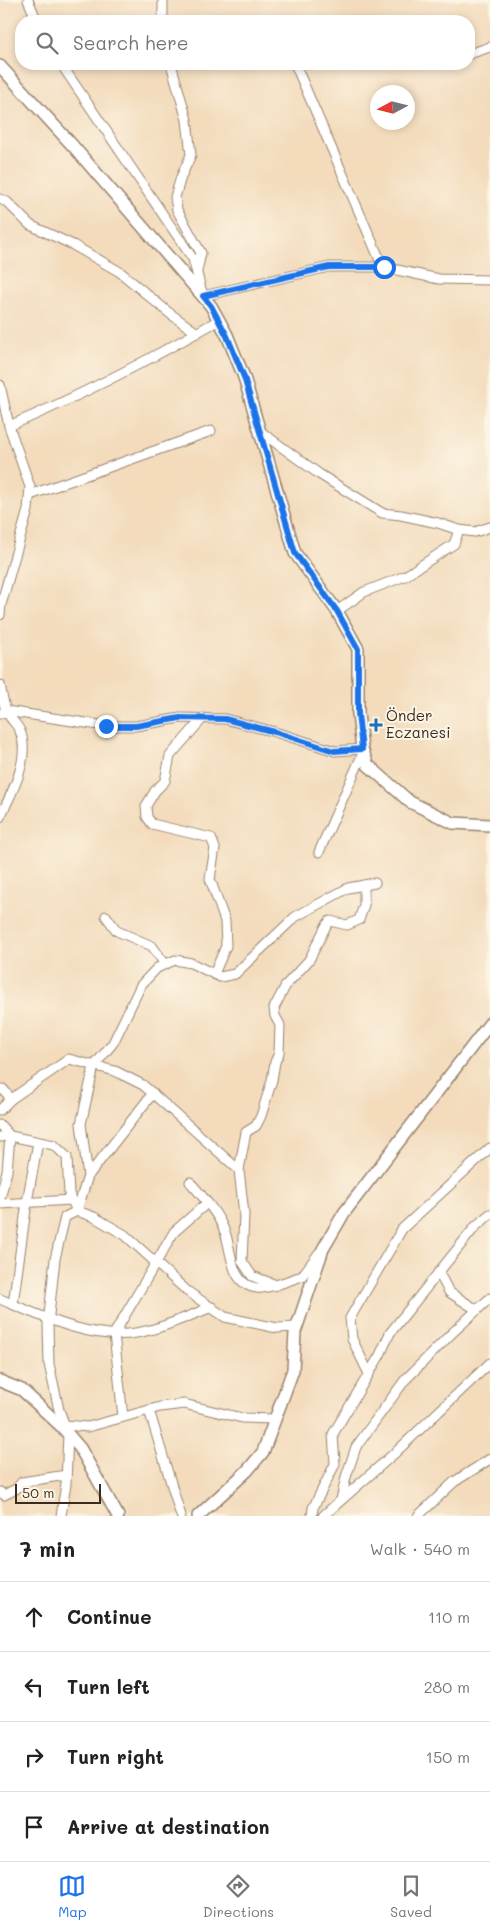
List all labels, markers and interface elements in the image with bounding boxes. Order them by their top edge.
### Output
search box [15,15,475,70]
icon: search [33,29,61,57]
text: Search here [73,30,189,55]
north arrow [370,85,415,130]
route start [373,256,396,279]
place label: Önder Eczanesi [386,705,451,742]
route end [95,715,118,738]
marker: Önder Eczanesi [370,719,382,731]
scale bar [15,1481,101,1504]
text: 50 m [22,1483,54,1502]
text: 7 min [20,1535,75,1562]
text: Walk · 540 m [370,1538,470,1559]
icon: ahead [20,1603,48,1631]
text: Continue [67,1604,152,1629]
text: 110 m [428,1606,470,1627]
icon: left [20,1673,48,1701]
text: Turn left [67,1674,150,1699]
text: 280 m [424,1676,470,1697]
icon: right [20,1743,48,1771]
text: Turn right [67,1744,164,1769]
text: 150 m [426,1746,470,1767]
icon: arrive [20,1813,48,1841]
text: Arrive at destination [67,1814,270,1839]
tab: Map [58,1872,87,1921]
tab: Directions [203,1872,274,1921]
tab: Saved [390,1872,432,1921]

